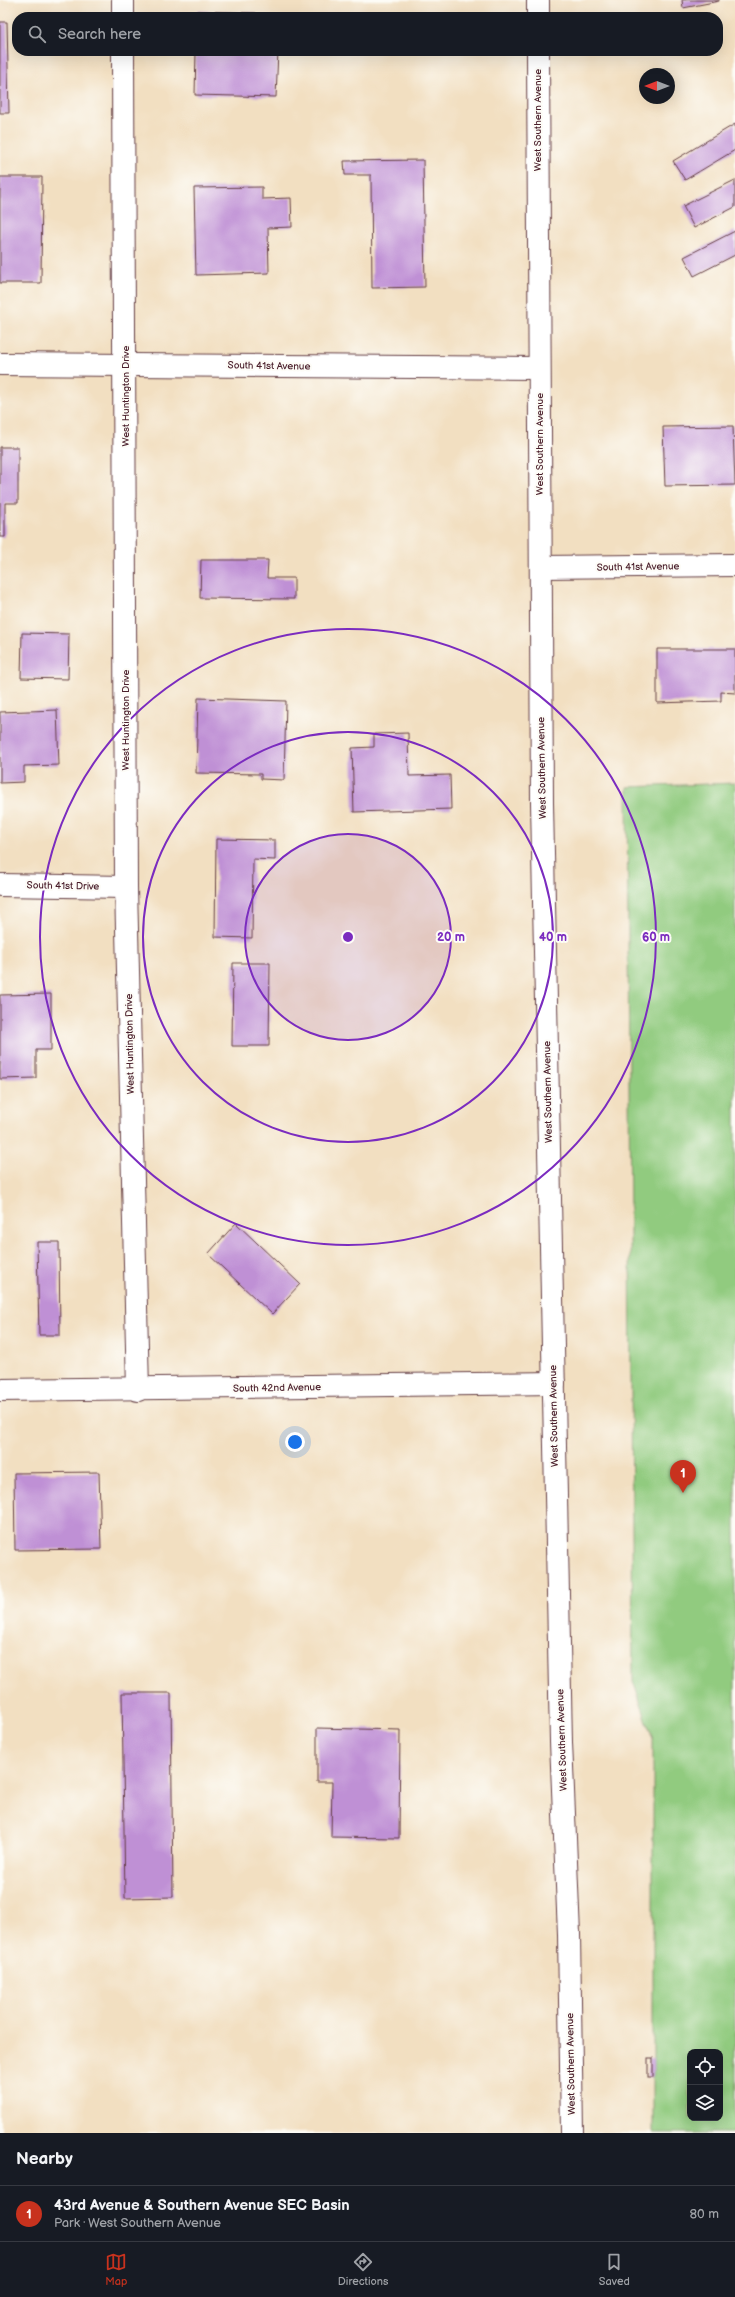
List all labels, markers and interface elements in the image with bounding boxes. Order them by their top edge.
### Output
search box [12,12,723,56]
icon: search [26,23,48,45]
text: Search here [58,25,141,44]
north arrow [639,68,675,104]
street label: West Southern Avenue [532,69,544,171]
street label: West Huntington Drive [120,346,132,446]
street label: South 41st Avenue [228,359,311,373]
street label: West Southern Avenue [534,393,546,495]
street label: South 41st Avenue [597,560,680,574]
street label: West Huntington Drive [120,670,132,770]
street label: West Southern Avenue [535,717,549,819]
street label: South 41st Drive [27,879,100,893]
centre of rings [341,930,355,944]
text: 20 m [437,930,465,945]
text: 40 m [539,930,567,945]
text: 60 m [642,930,670,945]
street label: West Huntington Drive [123,993,137,1095]
street label: West Southern Avenue [541,1041,555,1143]
street label: West Southern Avenue [547,1365,561,1467]
street label: South 42nd Avenue [233,1381,321,1395]
your location [285,1432,305,1452]
pin: 1 [670,1460,696,1493]
street label: West Southern Avenue [554,1689,570,1791]
street label: West Southern Avenue [564,2013,578,2115]
map controls [687,2049,723,2121]
button: locate [687,2049,723,2085]
button: layers [687,2085,723,2121]
text: Nearby [16,2149,73,2169]
text: 43rd Avenue & Southern Avenue SEC Basin [54,2196,350,2215]
text: 1 [26,2206,32,2222]
text: 80 m [690,2206,719,2222]
text: Park · West Southern Avenue [54,2215,221,2231]
tab: Map [105,2251,127,2288]
tab: Directions [338,2251,388,2288]
tab: Saved [599,2251,630,2288]

